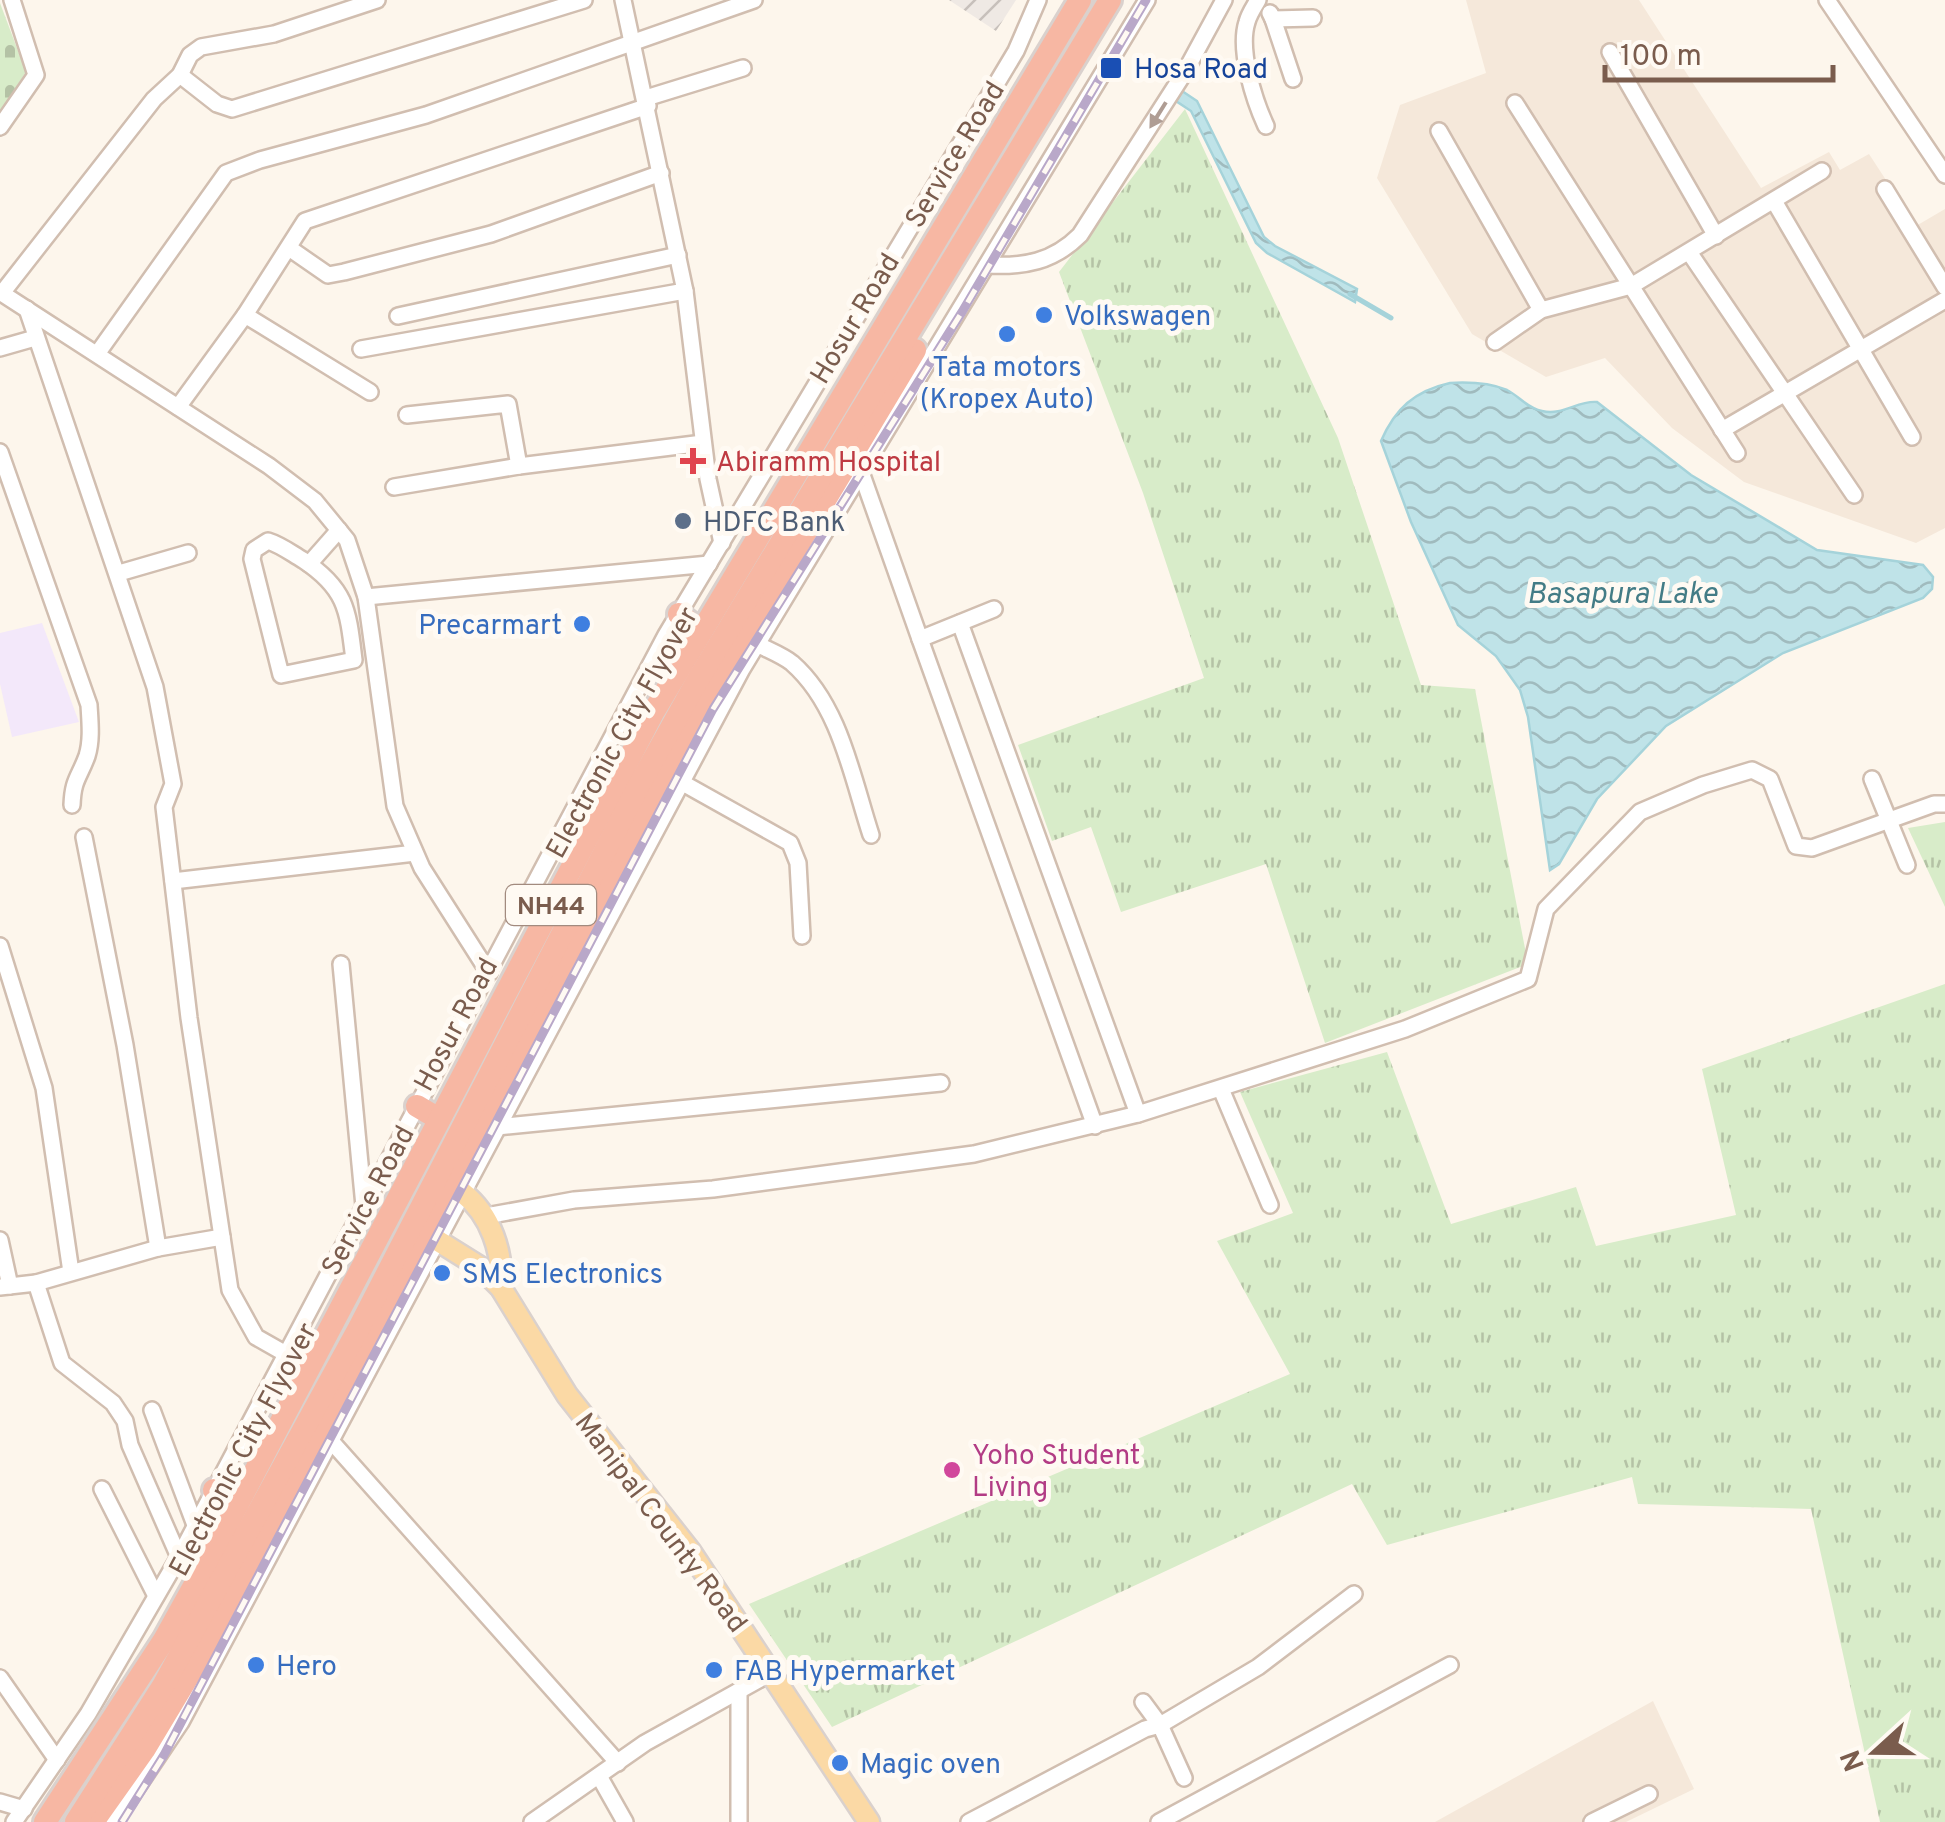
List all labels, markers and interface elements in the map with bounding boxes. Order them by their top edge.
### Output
scale bar [1605,20,1832,82]
text: 100 m [1620,39,1702,76]
place label: Hosa Road [1134,53,1268,89]
marker: Hosa Road [1098,55,1124,81]
street label: Service Road [899,76,1014,235]
one-way arrow [1150,101,1168,129]
street label: Hosur Road [804,248,910,391]
place label: Volkswagen [1064,300,1211,336]
marker: Volkswagen [1033,304,1055,326]
marker: Tata motors (Kropex Auto) [996,323,1018,345]
place label: Tata motors (Kropex Auto) [920,351,1094,419]
place label: Abiramm Hospital [716,446,941,482]
marker: Abiramm Hospital [680,448,706,474]
place label: HDFC Bank [703,506,845,542]
marker: HDFC Bank [672,510,694,532]
water label: Basapura Lake [1527,577,1718,614]
street label: Electronic City Flyover [539,601,708,866]
place label: Precarmart [418,609,562,645]
marker: Precarmart [571,613,593,635]
road number: NH44 [506,885,596,925]
street label: Hosur Road [407,952,508,1098]
street label: Service Road [315,1120,424,1283]
place label: SMS Electronics [462,1258,663,1294]
marker: SMS Electronics [431,1262,453,1284]
street label: Electronic City Flyover [162,1317,327,1584]
street label: Manipal County Road [565,1407,754,1641]
place label: Yoho Student Living [972,1439,1140,1507]
marker: Yoho Student Living [941,1459,963,1481]
place label: Hero [276,1650,337,1686]
marker: Hero [245,1654,267,1676]
place label: FAB Hypermarket [734,1655,956,1691]
marker: FAB Hypermarket [703,1659,725,1681]
north arrow [1825,1702,1925,1802]
text: N [1834,1744,1875,1776]
place label: Magic oven [860,1748,1001,1784]
marker: Magic oven [829,1752,851,1774]

